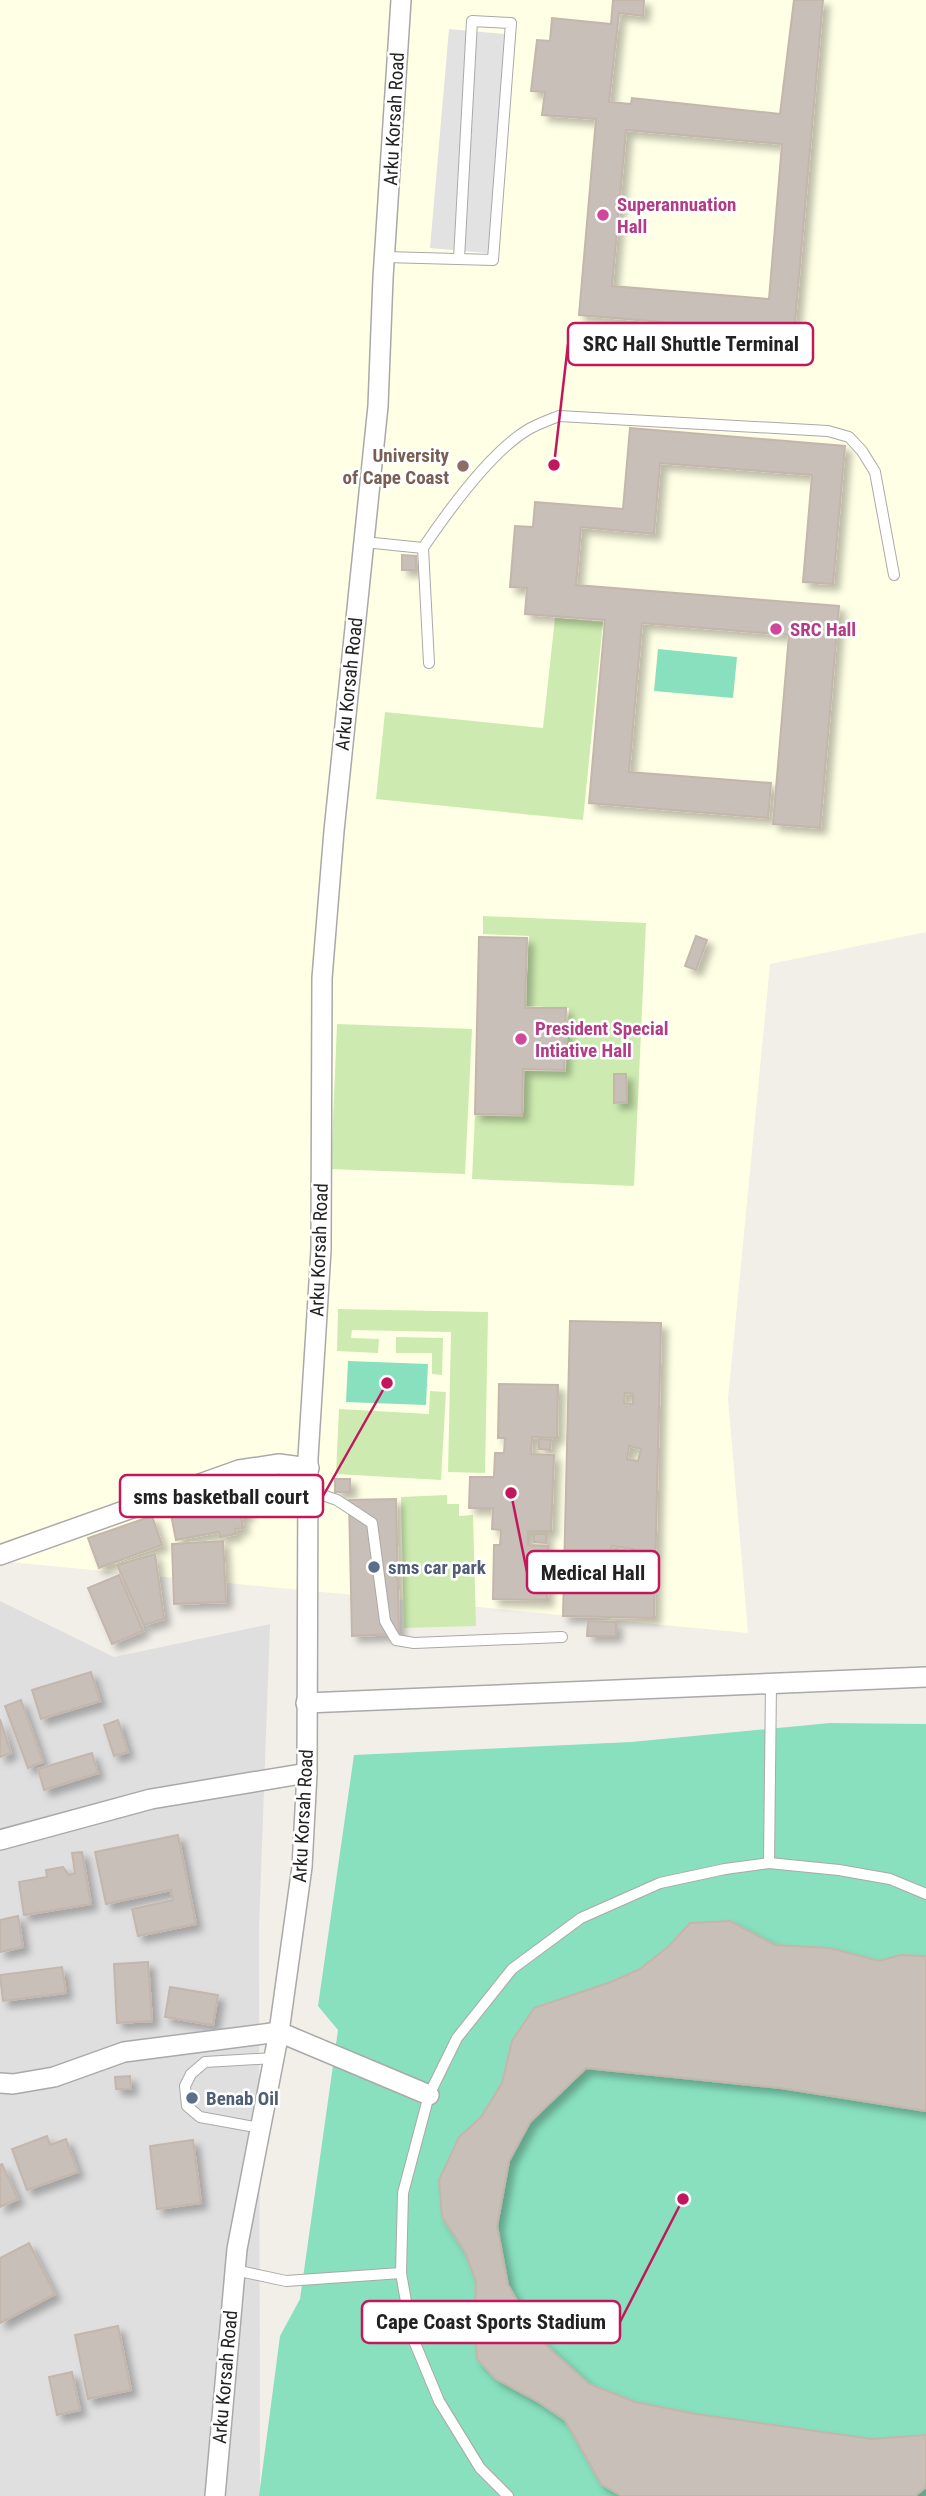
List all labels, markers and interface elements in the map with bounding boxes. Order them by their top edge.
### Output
street label: Arku Korsah Road [379,52,409,186]
place label: Superannuation Hall [617,193,736,238]
marker: Superannuation Hall [595,207,611,223]
callout: SRC Hall Shuttle Terminal [568,323,813,365]
text: SRC Hall Shuttle Terminal [583,332,799,356]
place label: University of Cape Coast [343,444,450,489]
marker: University of Cape Coast [455,458,471,474]
street label: Arku Korsah Road [331,616,367,752]
place label: SRC Hall [790,618,856,641]
marker: SRC Hall [768,621,784,637]
place label: President Special Intiative Hall [535,1017,669,1062]
marker: President Special Intiative Hall [513,1031,529,1047]
street label: Arku Korsah Road [305,1183,333,1317]
callout: sms basketball court [120,1475,323,1517]
text: sms basketball court [133,1485,309,1509]
callout: Medical Hall [527,1551,659,1593]
place label: sms car park [388,1556,487,1579]
marker: sms car park [366,1559,382,1575]
text: Medical Hall [541,1561,645,1585]
street label: Arku Korsah Road [288,1749,318,1883]
place label: Benab Oil [206,2087,279,2110]
marker: Benab Oil [184,2090,200,2106]
callout: Cape Coast Sports Stadium [362,2301,620,2343]
street label: Arku Korsah Road [208,2309,242,2445]
text: Cape Coast Sports Stadium [376,2310,606,2334]

